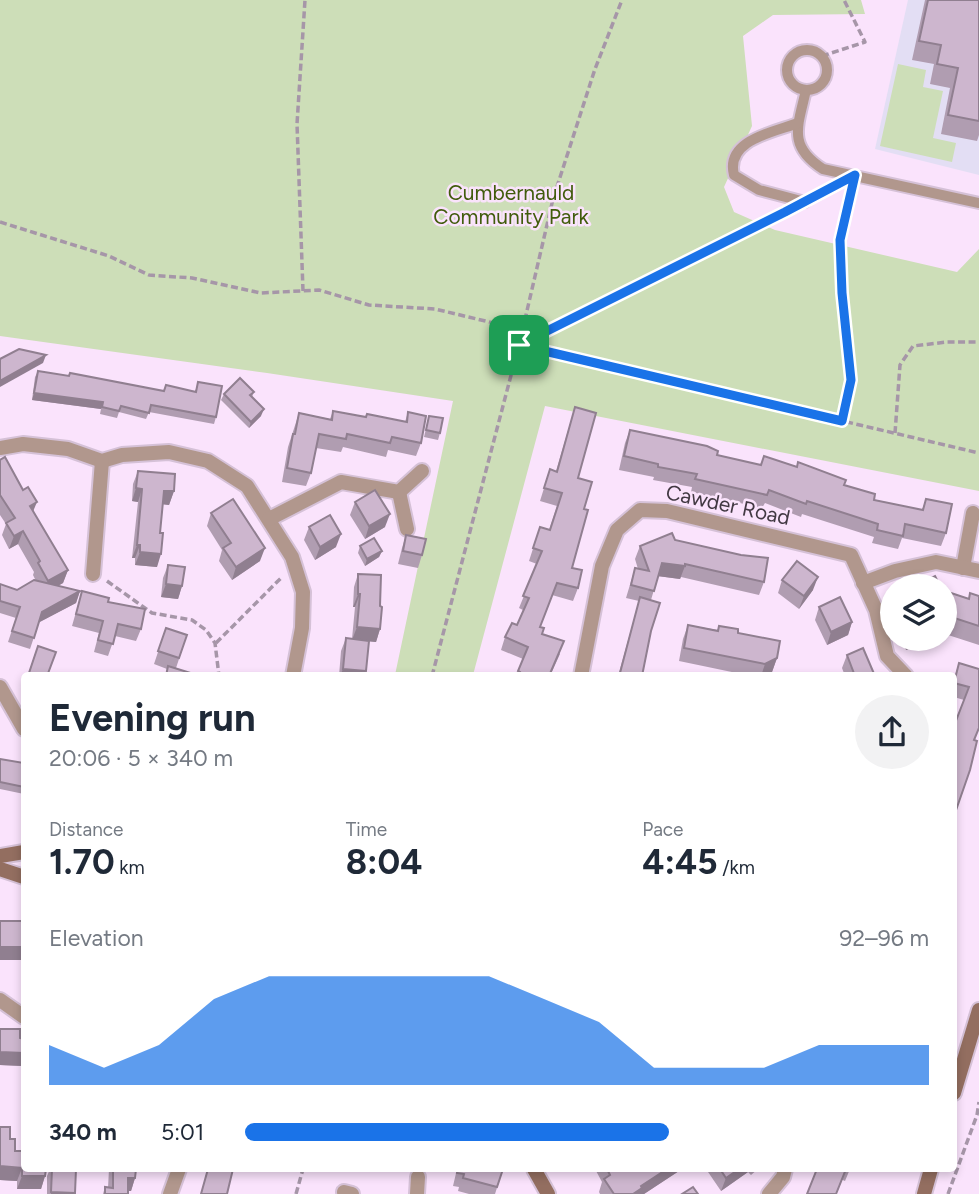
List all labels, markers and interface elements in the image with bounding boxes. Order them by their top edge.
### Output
park label: Cumbernauld Community Park [433,180,590,229]
pin [489,315,549,375]
icon: arrive [500,326,538,364]
street label: Cawder Road [664,479,792,530]
map controls [880,574,957,651]
button: layers [880,574,957,651]
text: Evening run [49,695,256,741]
button: share [855,695,929,769]
text: 20:06 · 5 × 340 m [49,744,233,772]
text: Distance [49,818,123,841]
text: Time [346,818,387,841]
text: Pace [642,818,683,841]
text: 1.70 [49,841,115,883]
text: 8:04 [346,841,422,883]
text: 4:45 [642,841,718,883]
text: km [115,856,145,879]
text: /km [718,856,755,879]
text: Elevation [49,924,144,952]
text: 92–96 m [839,924,929,952]
text: 340 m [49,1118,117,1146]
text: 5:01 [161,1118,204,1146]

